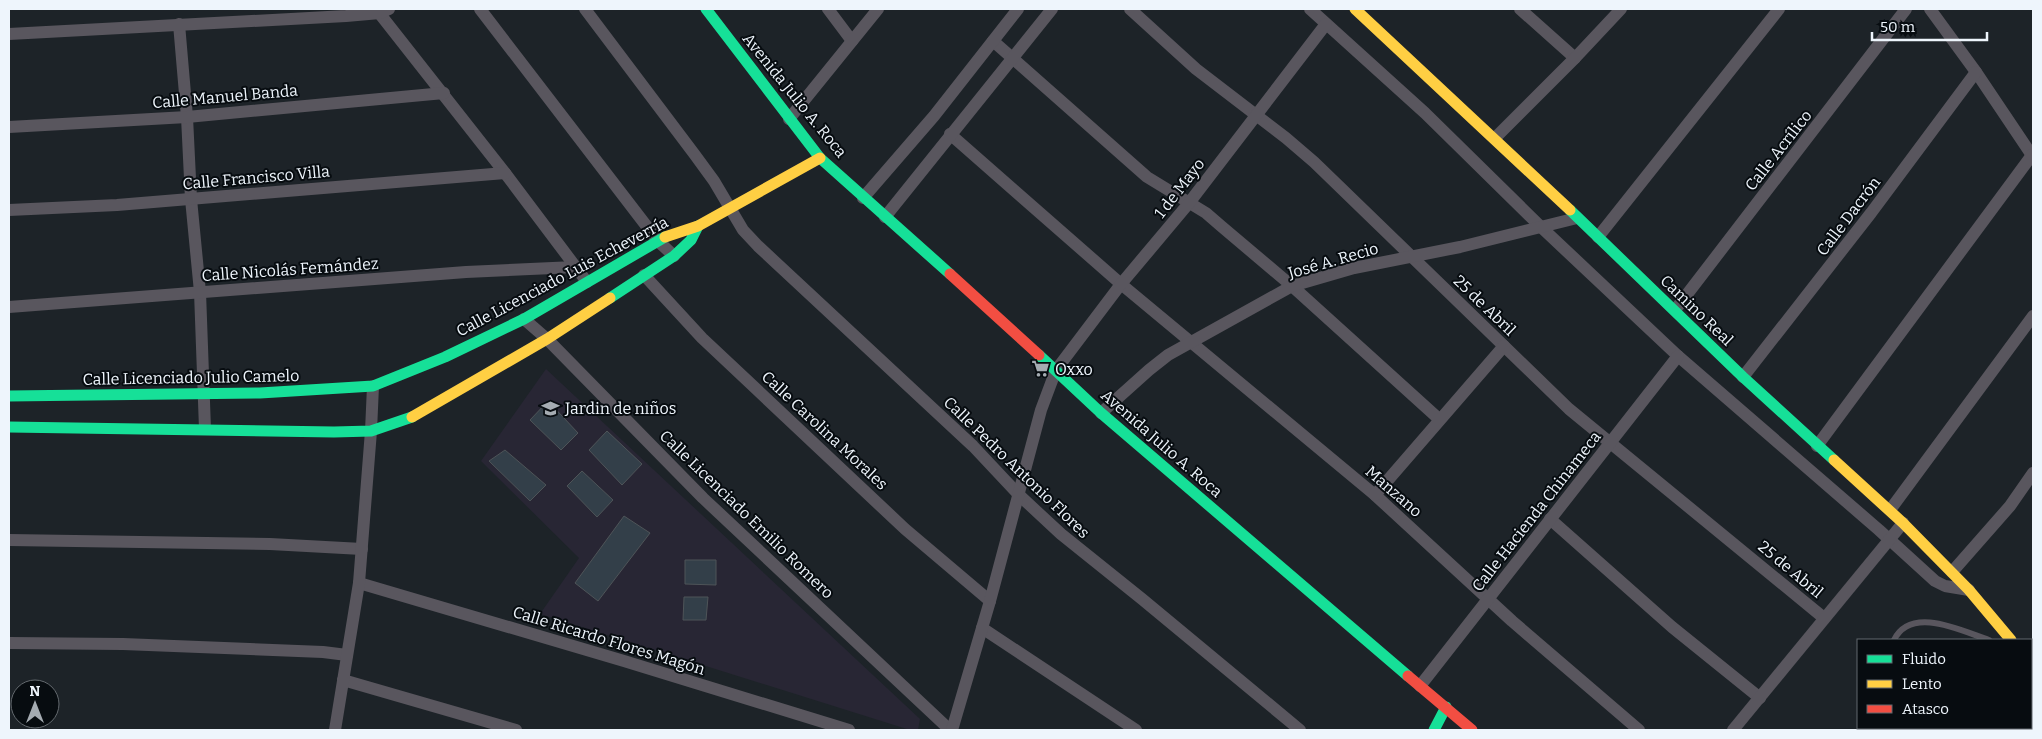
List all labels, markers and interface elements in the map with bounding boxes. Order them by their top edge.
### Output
scale bar [1872,10,1987,42]
text: 50 m [1880,18,1916,36]
street label: Avenida Julio A. Roca [739,29,851,162]
street label: Calle Manuel Banda [151,81,299,112]
street label: Calle Acrílico [1741,106,1816,194]
street label: 1 de Mayo [1150,155,1209,222]
street label: Calle Francisco Villa [182,162,331,193]
street label: Calle Dacrón [1813,173,1884,259]
street label: Calle Licenciado Luis Echeverría [453,212,672,341]
street label: José A. Recio [1285,239,1380,283]
street label: Calle Nicolás Fernández [201,254,379,285]
street label: 25 de Abril [1450,271,1520,340]
street label: Camino Real [1656,271,1737,350]
supermarket icon: Oxxo [1031,359,1051,379]
place label: Oxxo [1055,360,1093,379]
street label: Calle Licenciado Julio Camelo [83,366,299,389]
street label: Calle Carolina Morales [758,367,892,494]
street label: Avenida Julio A. Roca [1097,386,1226,501]
street label: Calle Pedro Antonio Flores [940,393,1094,542]
school or university icon: Jardin de niños [541,398,561,418]
place label: Jardin de niños [564,399,676,418]
street label: Calle Licenciado Emilio Romero [656,426,837,603]
street label: Calle Hacienda Chinameca [1468,427,1605,595]
street label: Manzano [1362,462,1426,521]
street label: 25 de Abril [1754,537,1827,602]
street label: Calle Ricardo Flores Magón [510,602,707,679]
legend [1857,639,2032,729]
text: Fluido [1902,650,1946,668]
text: Lento [1902,675,1942,693]
north arrow [10,679,60,729]
text: N [30,683,41,700]
text: Atasco [1902,700,1949,718]

